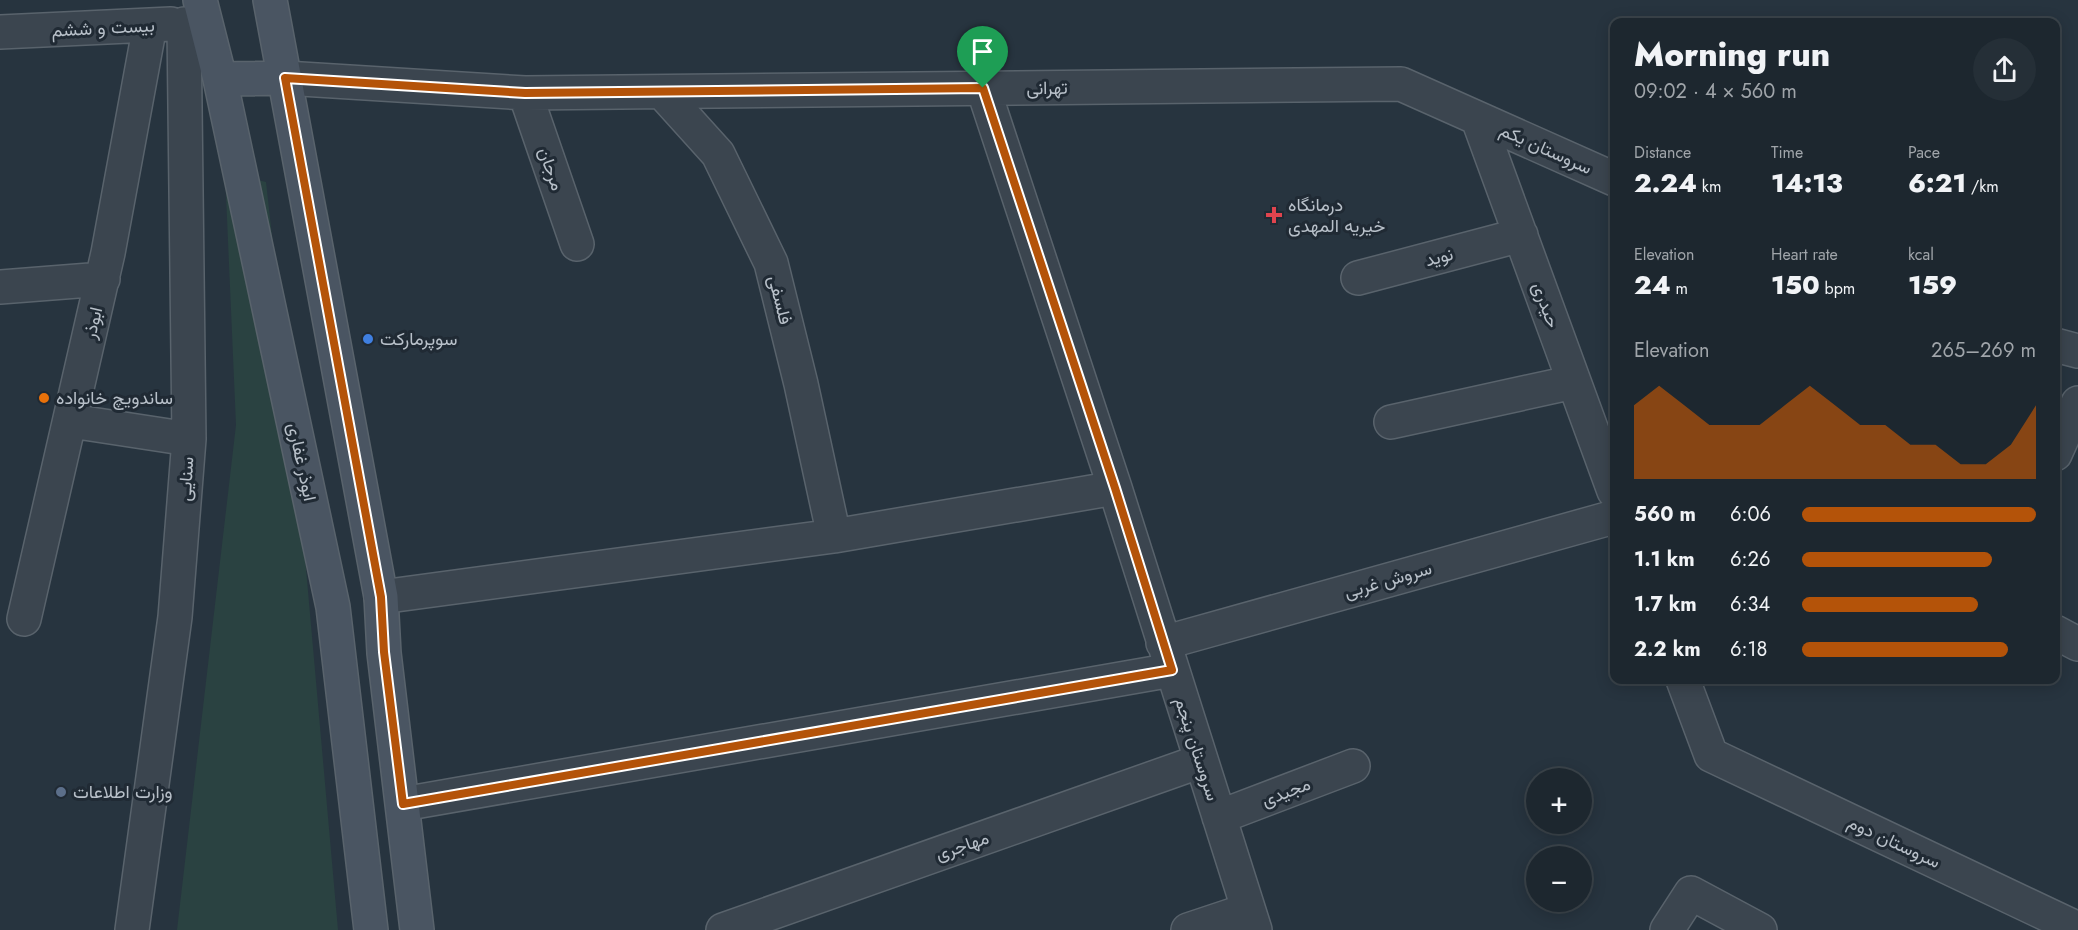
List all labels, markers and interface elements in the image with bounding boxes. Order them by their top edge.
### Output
street label: بیست و ششم [51,12,155,44]
pin [957,26,1008,88]
text: Morning run [1634,31,1830,78]
icon: arrive [966,35,999,68]
button: share [1973,38,2036,101]
street label: تهرانی [1026,75,1068,101]
text: 09:02 · 4 × 560 m [1634,77,1797,106]
street label: سروستان یکم [1496,117,1596,181]
text: Distance [1634,141,1691,164]
text: Time [1771,141,1803,164]
text: Pace [1908,141,1940,164]
street label: مرجان [532,144,570,194]
text: 2.24 [1634,164,1697,202]
text: 14:13 [1771,164,1843,202]
text: 6:21 [1908,164,1966,202]
text: km [1697,175,1721,198]
text: /km [1966,175,1999,198]
place label: درمانگاه خیریه المهدی [1288,192,1385,239]
marker: درمانگاه خیریه المهدی [1265,206,1283,224]
street label: نوید [1422,241,1456,273]
text: Elevation [1634,243,1694,266]
text: Heart rate [1771,243,1838,266]
text: kcal [1908,243,1934,266]
text: 24 [1634,266,1671,304]
text: 150 [1771,266,1820,304]
text: 159 [1908,266,1957,304]
street label: فلسفی [761,273,799,327]
text: m [1671,277,1688,300]
text: bpm [1820,277,1855,300]
street label: حیدری [1526,278,1566,332]
street label: ابوذر [76,304,109,343]
place label: سوپرمارکت [380,326,457,352]
marker: سوپرمارکت [361,332,375,346]
text: Elevation [1634,336,1709,365]
text: 265–269 m [1931,336,2036,365]
place label: ساندویچ خانواده [56,385,173,411]
marker: ساندویچ خانواده [37,391,51,405]
street label: ابوذر غفاری [281,420,323,504]
street label: سنایی [171,456,201,502]
text: 560 m [1634,500,1696,529]
text: 6:06 [1730,500,1771,529]
text: 1.1 km [1634,545,1695,574]
text: 6:26 [1730,545,1770,574]
street label: سروش غربی [1341,555,1435,605]
text: 1.7 km [1634,590,1697,619]
text: 6:34 [1730,590,1770,619]
text: 2.2 km [1634,635,1701,664]
text: 6:18 [1730,635,1767,664]
street label: سروستان پنجم [1168,694,1226,804]
map controls [1526,768,1592,912]
button: + [1526,768,1592,834]
street label: مجیدی [1258,771,1314,813]
place label: وزارت اطلاعات [73,779,173,805]
marker: وزارت اطلاعات [54,785,68,799]
street label: سروستان دوم [1843,809,1945,875]
street label: مهاجری [932,825,992,867]
button: − [1526,846,1592,912]

